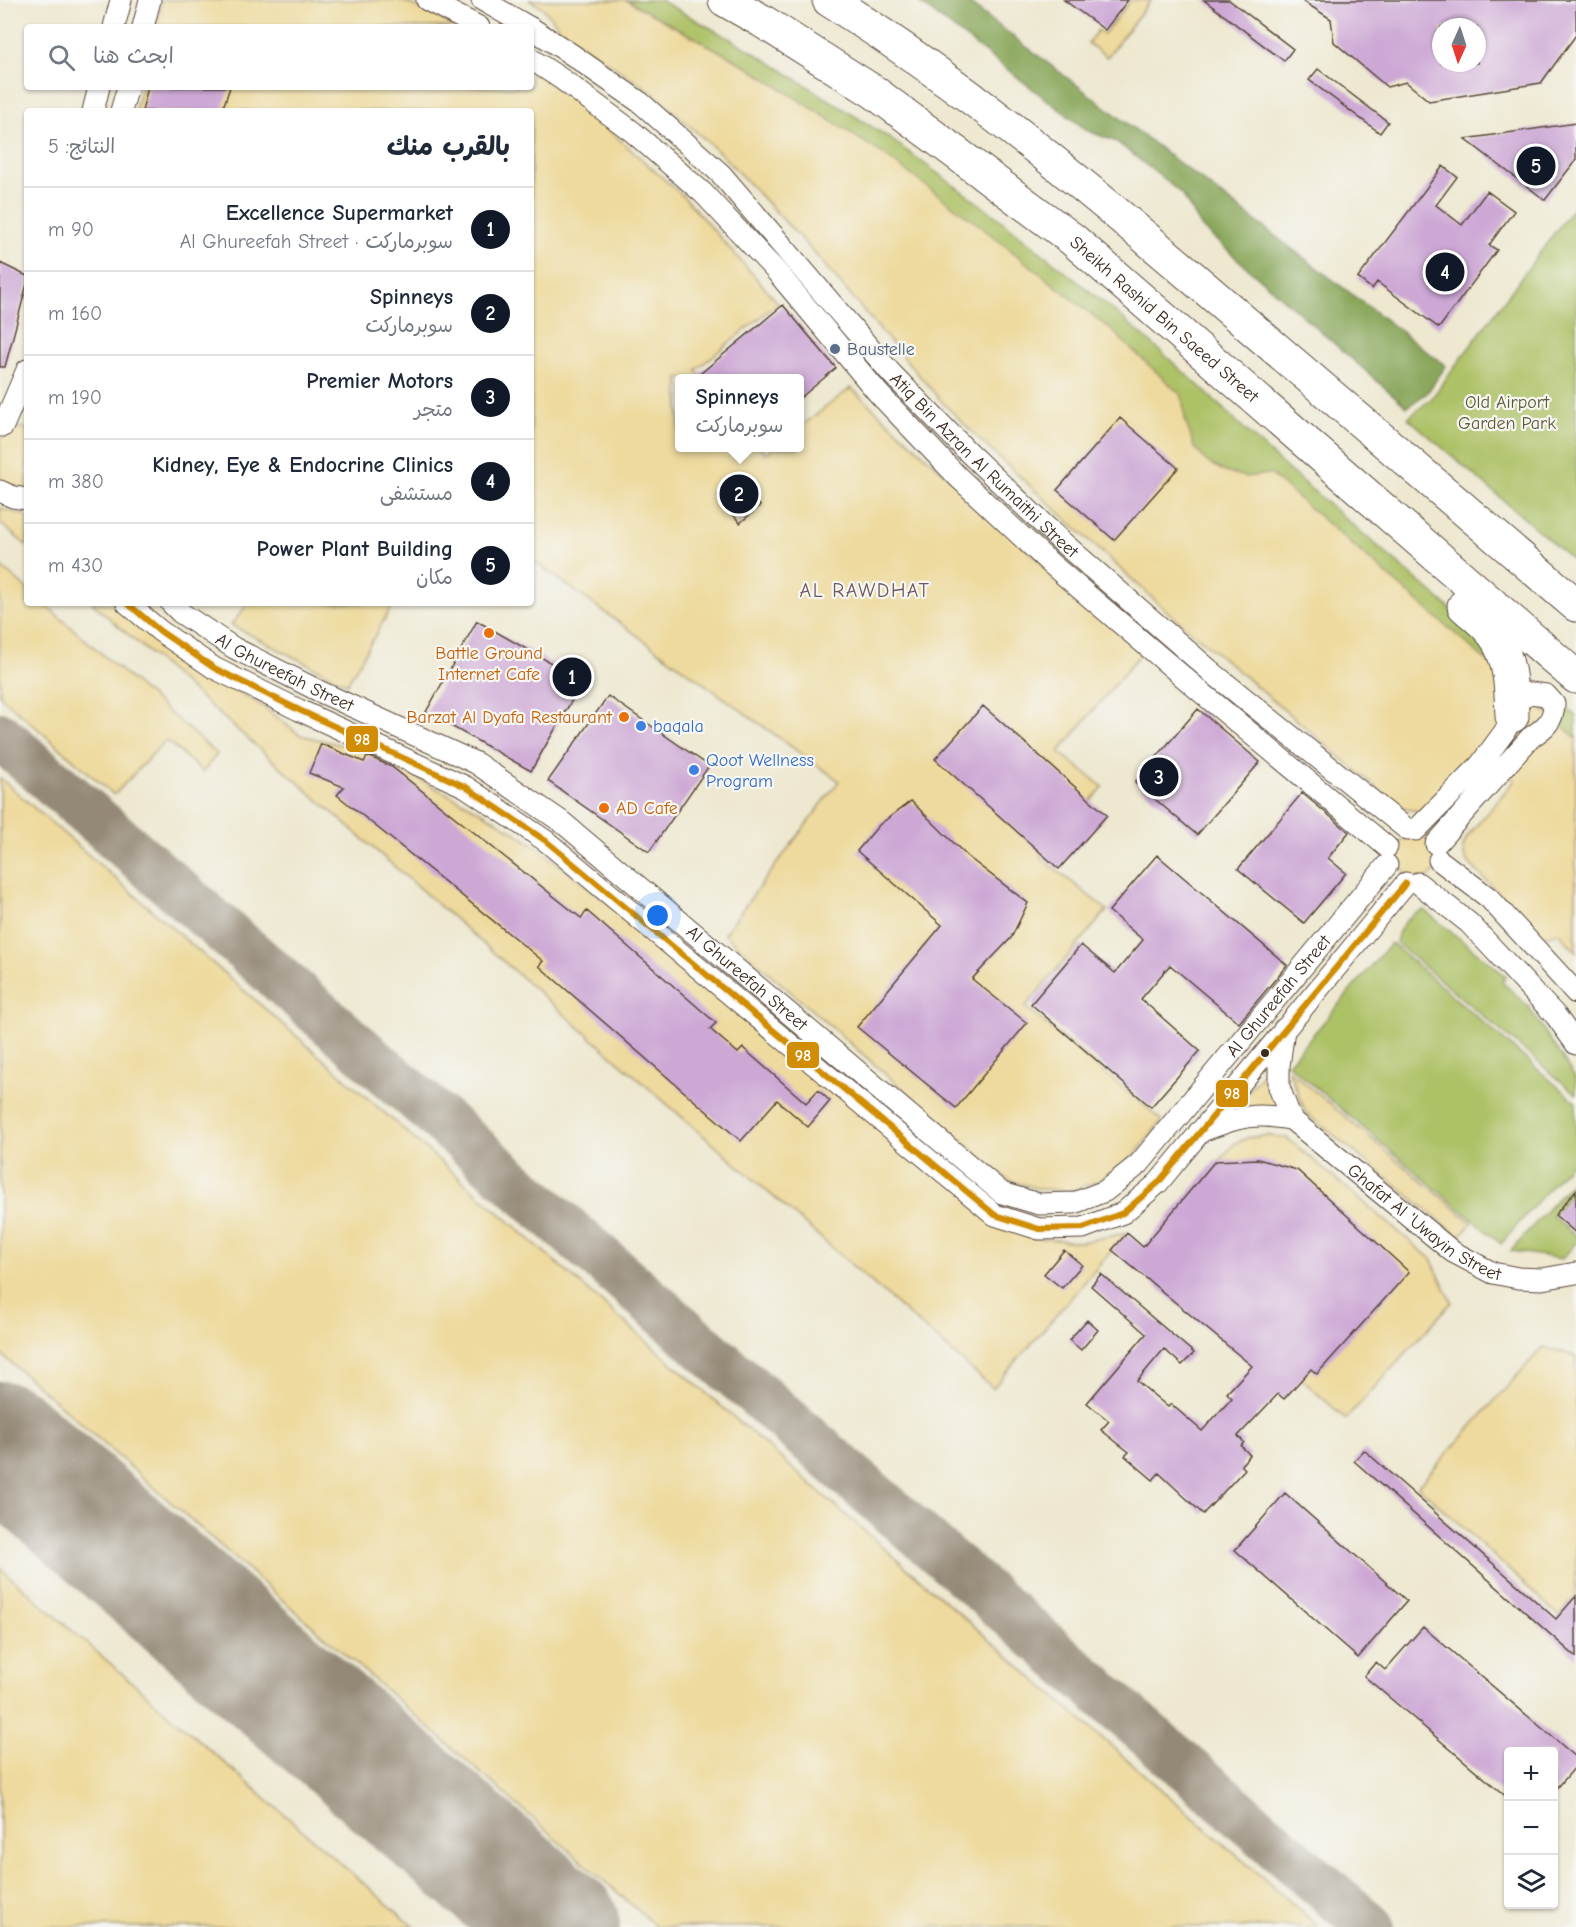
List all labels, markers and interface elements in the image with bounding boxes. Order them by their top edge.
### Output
north arrow [1432,18,1486,72]
search box [24,24,534,90]
icon: search [45,41,78,74]
text: ابحث هنا [93,43,174,69]
text: بالقرب منك [387,132,510,162]
text: النتائج: 5 [48,135,115,158]
pin: 5 [1516,144,1556,188]
text: Excellence Supermarket [226,200,453,226]
text: 90 m [48,218,94,241]
text: 1 [487,218,494,241]
text: سوبرماركت · Al Ghureefah Street [180,230,453,253]
street label: Sheikh Rashid Bin Saeed Street [1065,232,1263,408]
pin: 4 [1426,250,1464,294]
text: Spinneys [370,284,453,310]
text: 160 m [48,302,102,325]
text: 2 [486,302,495,325]
text: سوبرماركت [365,314,453,337]
place label: Baustelle [847,339,915,360]
marker: Baustelle [828,342,842,356]
text: Premier Motors [306,368,453,394]
street label: Atiq Bin Azran Al Rumaithi Street [886,368,1083,563]
popup [675,374,804,452]
text: Spinneys [696,384,779,410]
text: 190 m [48,386,102,409]
text: 3 [486,386,495,409]
park label: Old Airport Garden Park [1458,392,1556,434]
text: متجر [414,398,453,421]
text: سوبرماركت [696,414,783,437]
text: Kidney, Eye & Endocrine Clinics [152,452,453,478]
text: 380 m [48,470,104,493]
text: 4 [486,470,495,493]
pin: 2 [720,472,758,516]
text: مستشفى [380,482,453,505]
text: Power Plant Building [257,536,453,562]
text: 430 m [48,554,103,577]
text: 5 [485,554,496,577]
text: مكان [416,566,453,589]
district label: AL RAWDHAT [800,579,930,602]
marker: Battle Ground Internet Cafe [482,626,496,640]
street label: Al Ghureefah Street [212,629,358,717]
place label: Battle Ground Internet Cafe [435,643,543,685]
pin: 1 [552,654,592,700]
place label: Barzat Al Dyafa Restaurant [406,707,613,728]
marker: Barzat Al Dyafa Restaurant [617,710,631,724]
place label: baqala [653,716,704,737]
marker: baqala [634,719,648,733]
line badge: 98 [345,725,379,753]
text: 98 [354,731,370,749]
place label: Qoot Wellness Program [706,750,814,792]
pin: 3 [1140,754,1178,800]
marker: Qoot Wellness Program [687,763,701,777]
place label: AD Cafe [616,798,678,819]
marker: AD Cafe [597,801,611,815]
your location [643,901,672,930]
street label: Al Ghureefah Street [682,921,812,1036]
street label: Al Ghureefah Street [1222,931,1336,1061]
line badge: 98 [786,1041,820,1069]
text: 98 [795,1047,811,1065]
unlabelled marker [1259,1047,1271,1059]
line badge: 98 [1215,1079,1249,1108]
text: 98 [1224,1085,1240,1103]
street label: Ghafat Al 'Uwayin Street [1343,1160,1504,1286]
map controls [1504,1747,1558,1909]
button: + [1504,1747,1558,1801]
button: − [1504,1801,1558,1855]
button: layers [1504,1855,1558,1909]

